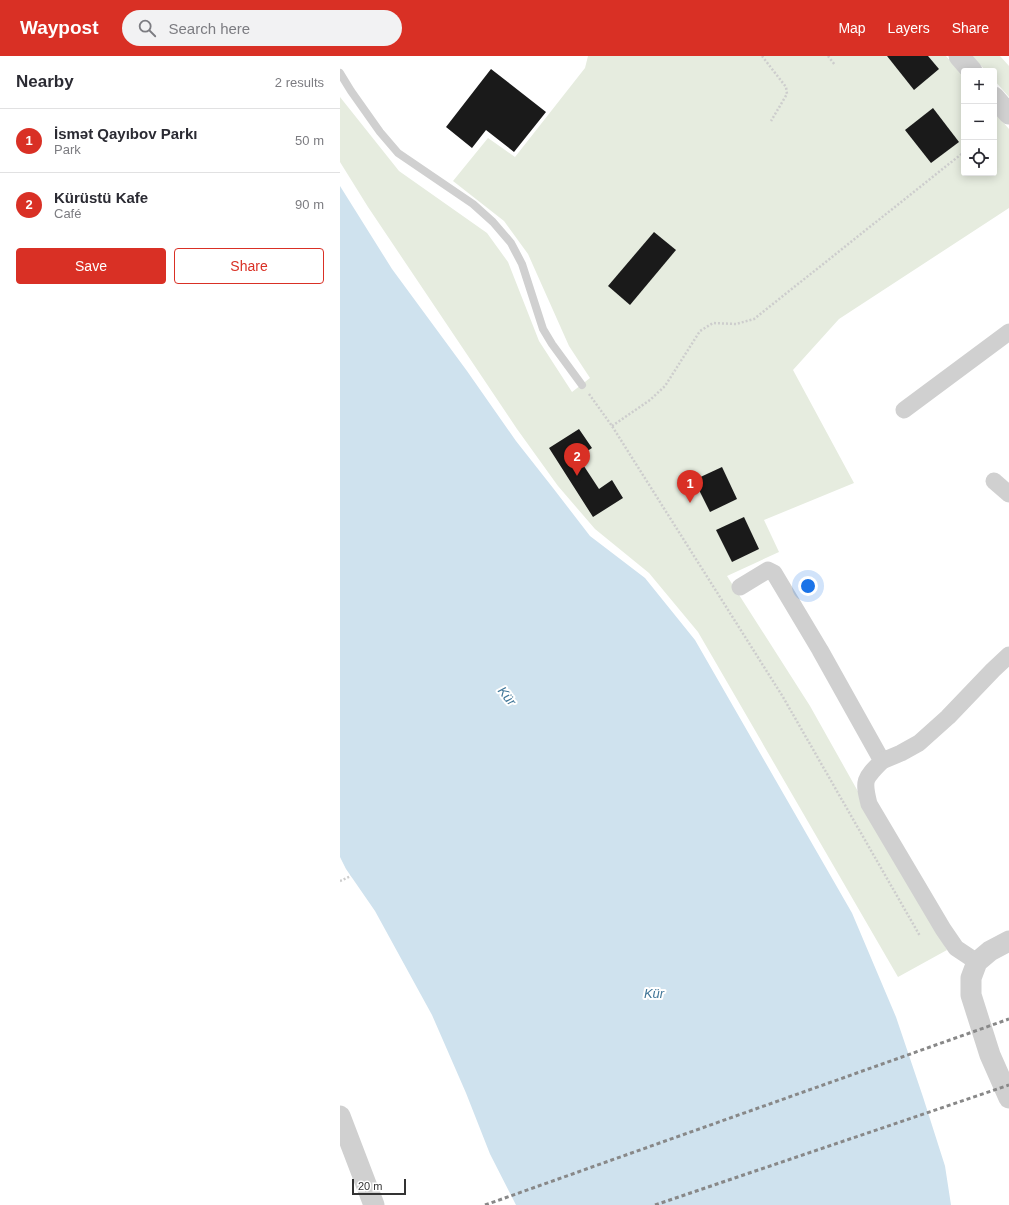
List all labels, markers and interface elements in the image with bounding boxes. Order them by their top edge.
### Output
search box [122,10,402,46]
text: Waypost [20,17,98,38]
icon: search [136,17,158,39]
text: Search here [168,20,250,37]
text: Map [838,20,866,36]
text: Layers [888,20,930,36]
text: Share [952,20,989,36]
map controls [961,68,997,176]
button: + [961,68,997,104]
text: Nearby [16,72,74,91]
text: 2 results [275,75,324,90]
button: − [961,104,997,140]
text: İsmət Qayıbov Parkı [54,125,197,142]
text: 1 [25,133,33,148]
text: 50 m [295,133,324,148]
button: locate [961,140,997,176]
text: Park [54,142,81,157]
text: Kürüstü Kafe [54,189,148,206]
text: 2 [25,197,33,212]
text: 90 m [295,197,324,212]
text: Café [54,206,81,221]
button: Save [16,248,166,284]
button: Share [174,248,324,284]
pin: 2 [564,443,590,476]
pin: 1 [677,470,703,503]
your location [798,576,818,596]
water label: Kür [495,683,520,709]
water label: Kür [644,986,665,1001]
scale bar [352,1177,406,1196]
text: 20 m [358,1180,382,1192]

